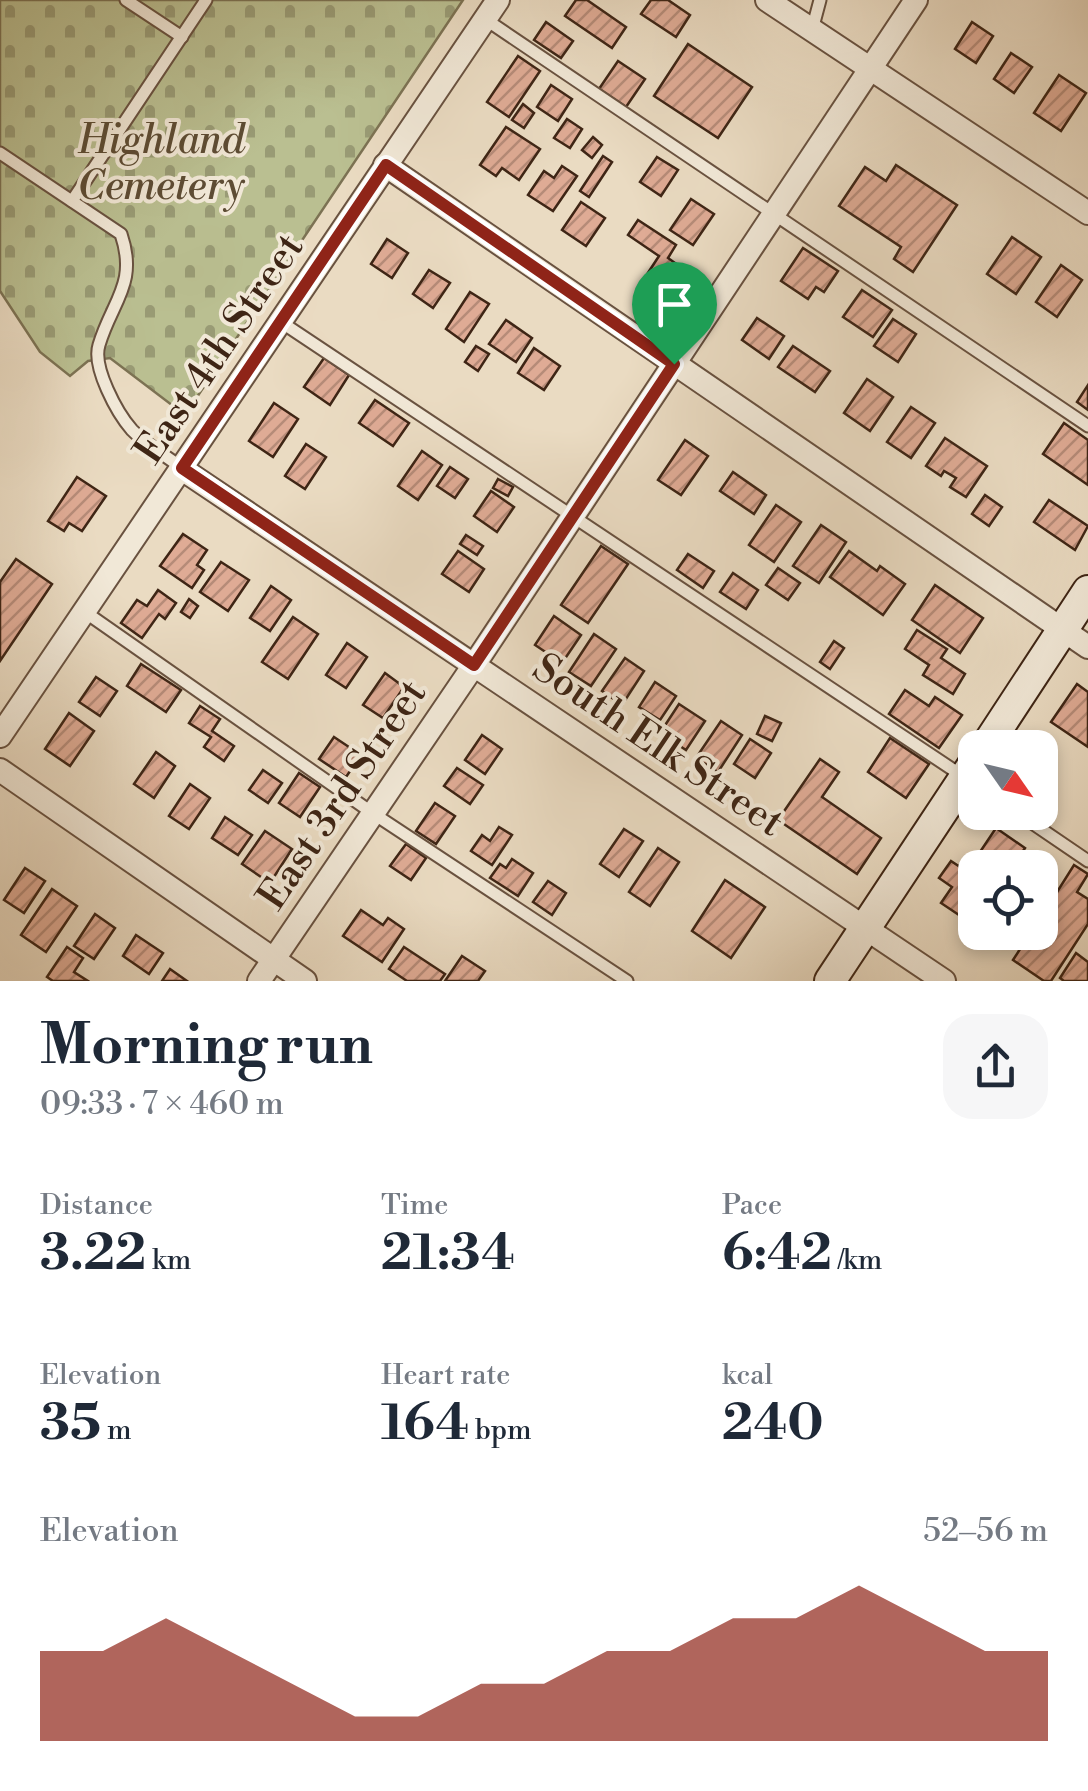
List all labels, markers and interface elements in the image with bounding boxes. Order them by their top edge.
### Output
park label: Highland Cemetery [77,116,246,212]
street label: East 4th Street [124,224,315,474]
pin [632,262,717,365]
icon: arrive [647,277,702,332]
street label: South Elk Street [523,643,793,848]
street label: East 3rd Street [247,671,438,920]
north arrow [958,730,1058,830]
map controls [958,730,1058,950]
button: locate [958,850,1058,950]
text: Morning run [40,1012,373,1081]
button: share [943,1014,1048,1119]
text: 09:33 · 7 × 460 m [40,1084,284,1124]
text: Distance [40,1188,153,1223]
text: Time [381,1188,448,1223]
text: Pace [722,1188,782,1223]
text: 3.22 [40,1223,146,1285]
text: 21:34 [381,1223,515,1285]
text: 6:42 [722,1223,832,1285]
text: km [146,1243,191,1278]
text: /km [832,1243,882,1278]
text: Elevation [40,1358,161,1393]
text: Heart rate [381,1358,510,1393]
text: kcal [722,1358,773,1393]
text: 35 [40,1393,101,1455]
text: 164 [381,1393,469,1455]
text: 240 [722,1393,824,1455]
text: m [101,1413,131,1448]
text: bpm [469,1413,532,1448]
text: Elevation [40,1511,179,1551]
text: 52–56 m [923,1511,1048,1551]

